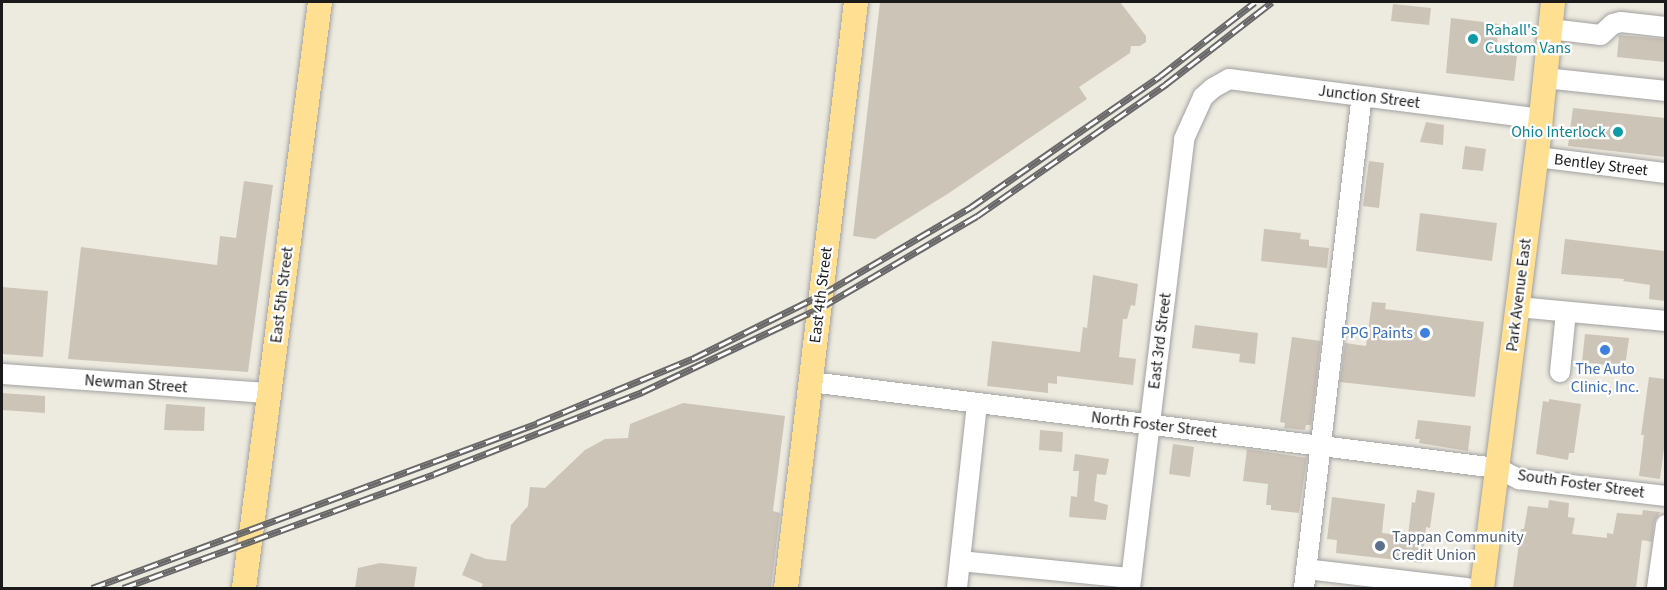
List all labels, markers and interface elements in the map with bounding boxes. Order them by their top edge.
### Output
place label: Rahall's Custom Vans [1485,20,1571,58]
marker: Rahall's Custom Vans [1466,32,1480,46]
street label: Junction Street [1317,81,1421,113]
place label: Ohio Interlock [1511,122,1606,142]
marker: Ohio Interlock [1611,125,1625,139]
street label: Bentley Street [1553,150,1649,180]
street label: Park Avenue East [1503,237,1535,353]
street label: East 5th Street [267,246,297,344]
street label: East 4th Street [806,246,836,344]
street label: East 3rd Street [1145,292,1175,390]
place label: PPG Paints [1341,323,1413,343]
marker: PPG Paints [1418,326,1432,340]
marker: The Auto Clinic, Inc. [1598,343,1612,357]
place label: The Auto Clinic, Inc. [1571,359,1639,397]
street label: Newman Street [84,371,188,397]
street label: North Foster Street [1090,408,1218,442]
street label: South Foster Street [1516,466,1646,502]
place label: Tappan Community Credit Union [1392,527,1524,565]
marker: Tappan Community Credit Union [1373,539,1387,553]

